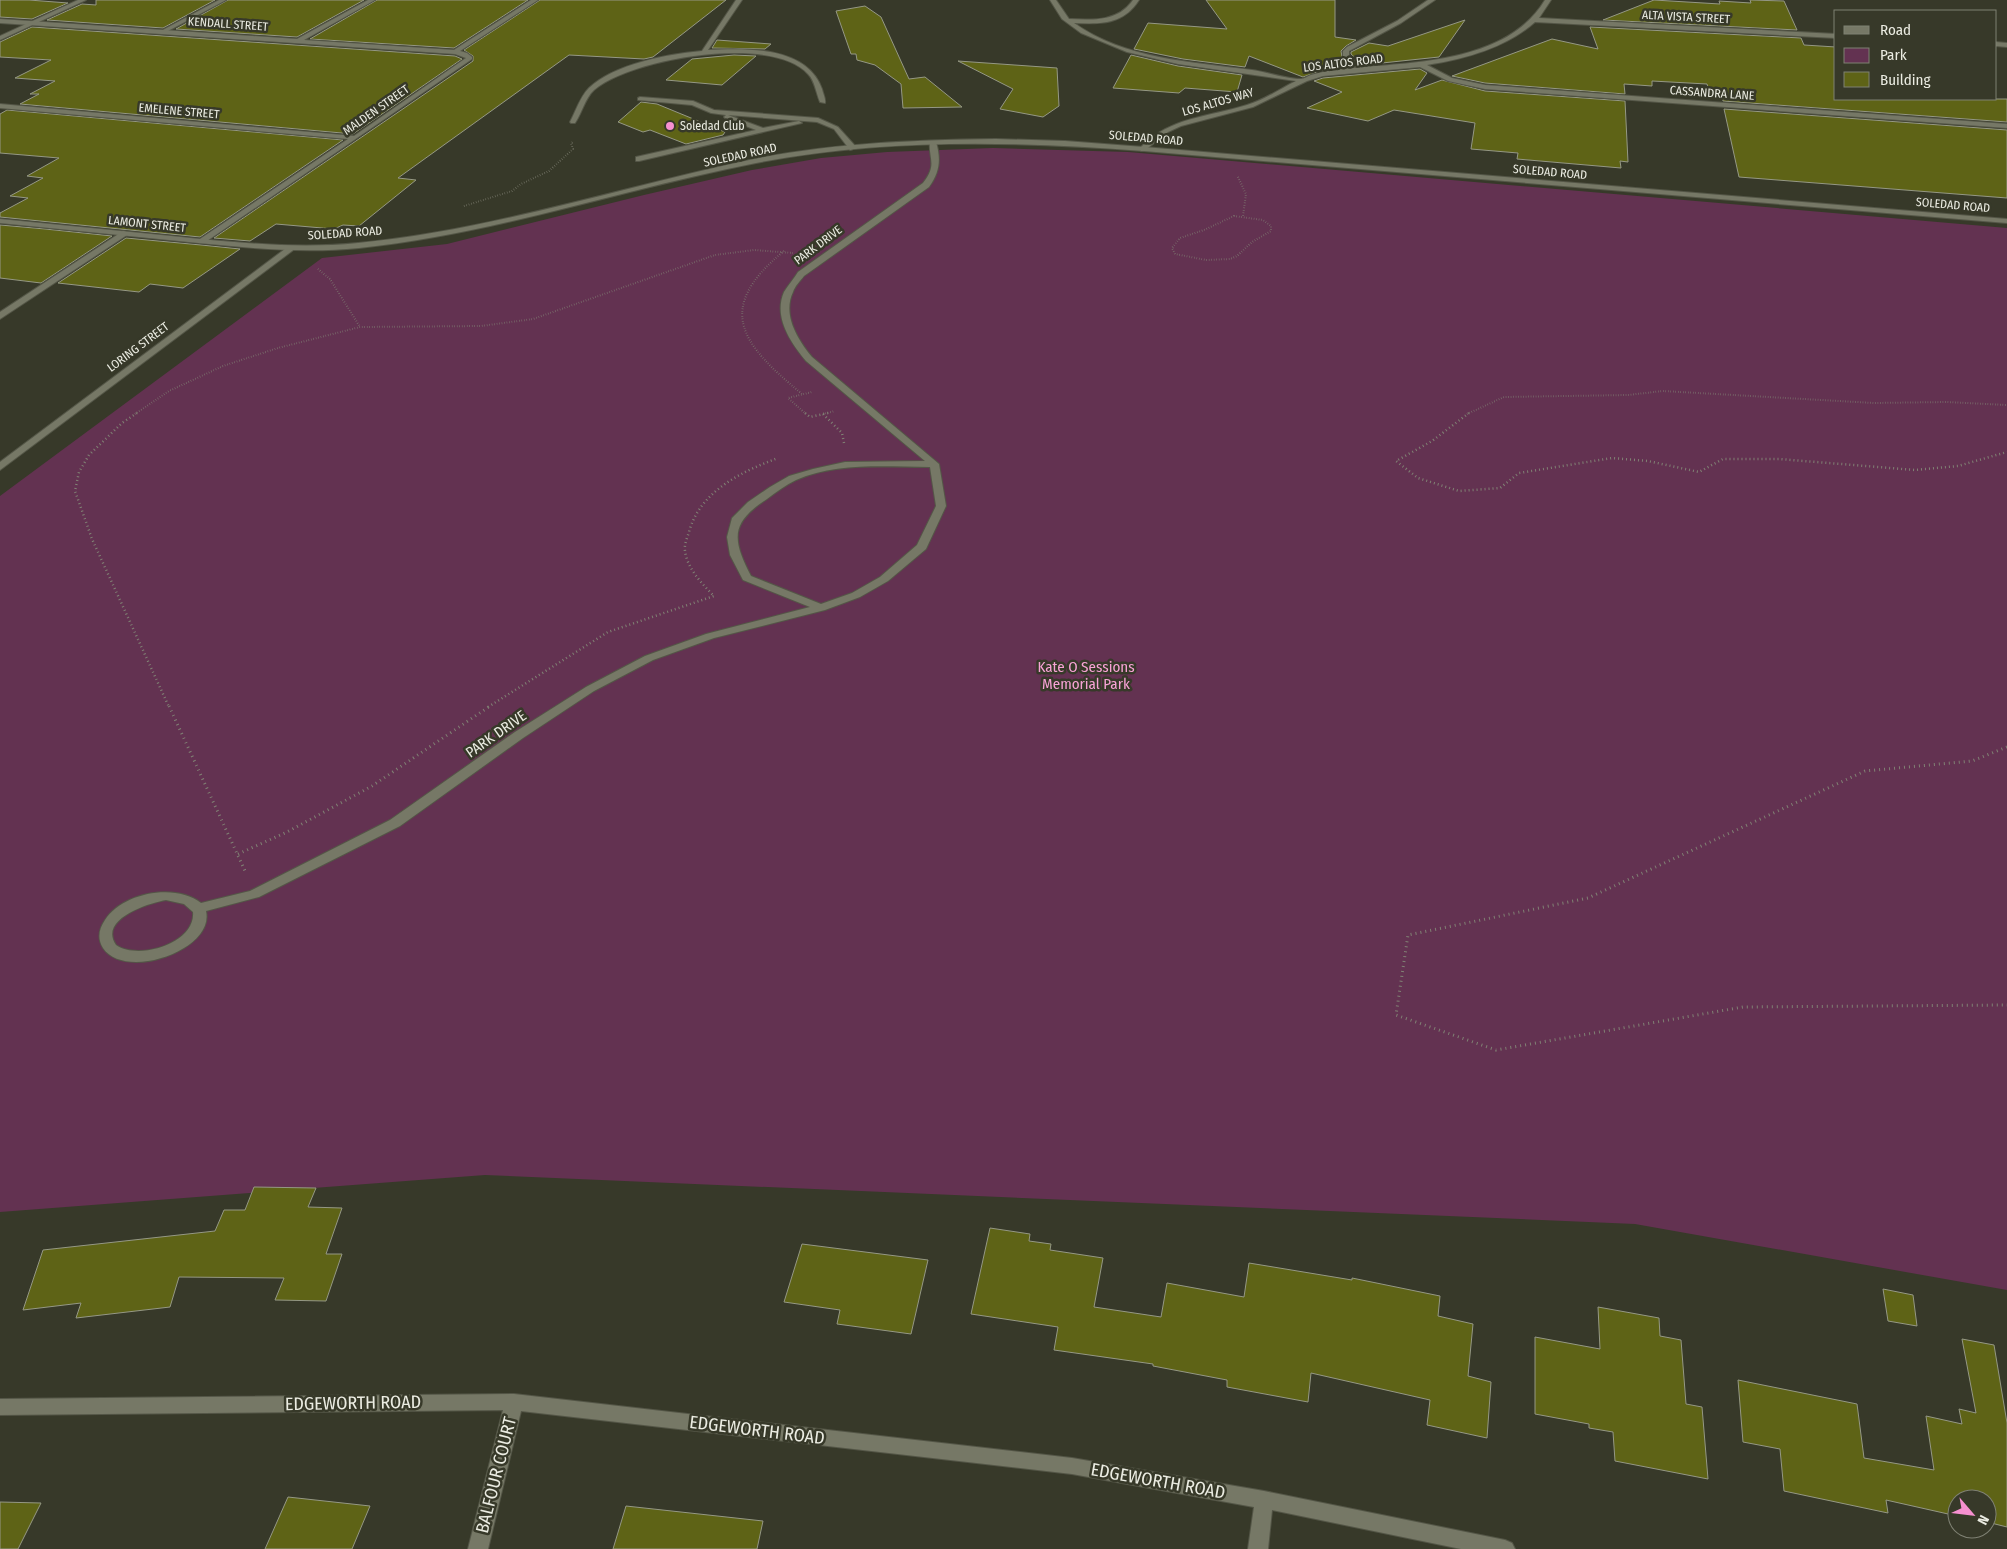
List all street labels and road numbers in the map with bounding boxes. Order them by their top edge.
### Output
street label: ALTA VISTA STREET [1642,8,1731,26]
street label: KENDALL STREET [187,14,269,34]
street label: LOS ALTOS ROAD [1302,51,1384,75]
street label: MALDEN STREET [340,82,412,138]
street label: CASSANDRA LANE [1669,83,1755,103]
street label: LOS ALTOS WAY [1181,85,1255,119]
street label: EMELENE STREET [138,100,220,122]
street label: SOLEDAD ROAD [1108,128,1184,148]
street label: SOLEDAD ROAD [702,140,778,170]
street label: SOLEDAD ROAD [1512,162,1588,182]
street label: SOLEDAD ROAD [1915,195,1991,215]
street label: LAMONT STREET [108,213,187,235]
street label: PARK DRIVE [791,222,845,267]
street label: SOLEDAD ROAD [307,223,383,243]
street label: LORING STREET [104,319,172,375]
street label: PARK DRIVE [462,707,530,761]
street label: EDGEWORTH ROAD [285,1391,421,1415]
street label: EDGEWORTH ROAD [688,1411,826,1449]
street label: BALFOUR COURT [471,1414,521,1535]
street label: EDGEWORTH ROAD [1089,1458,1227,1504]

